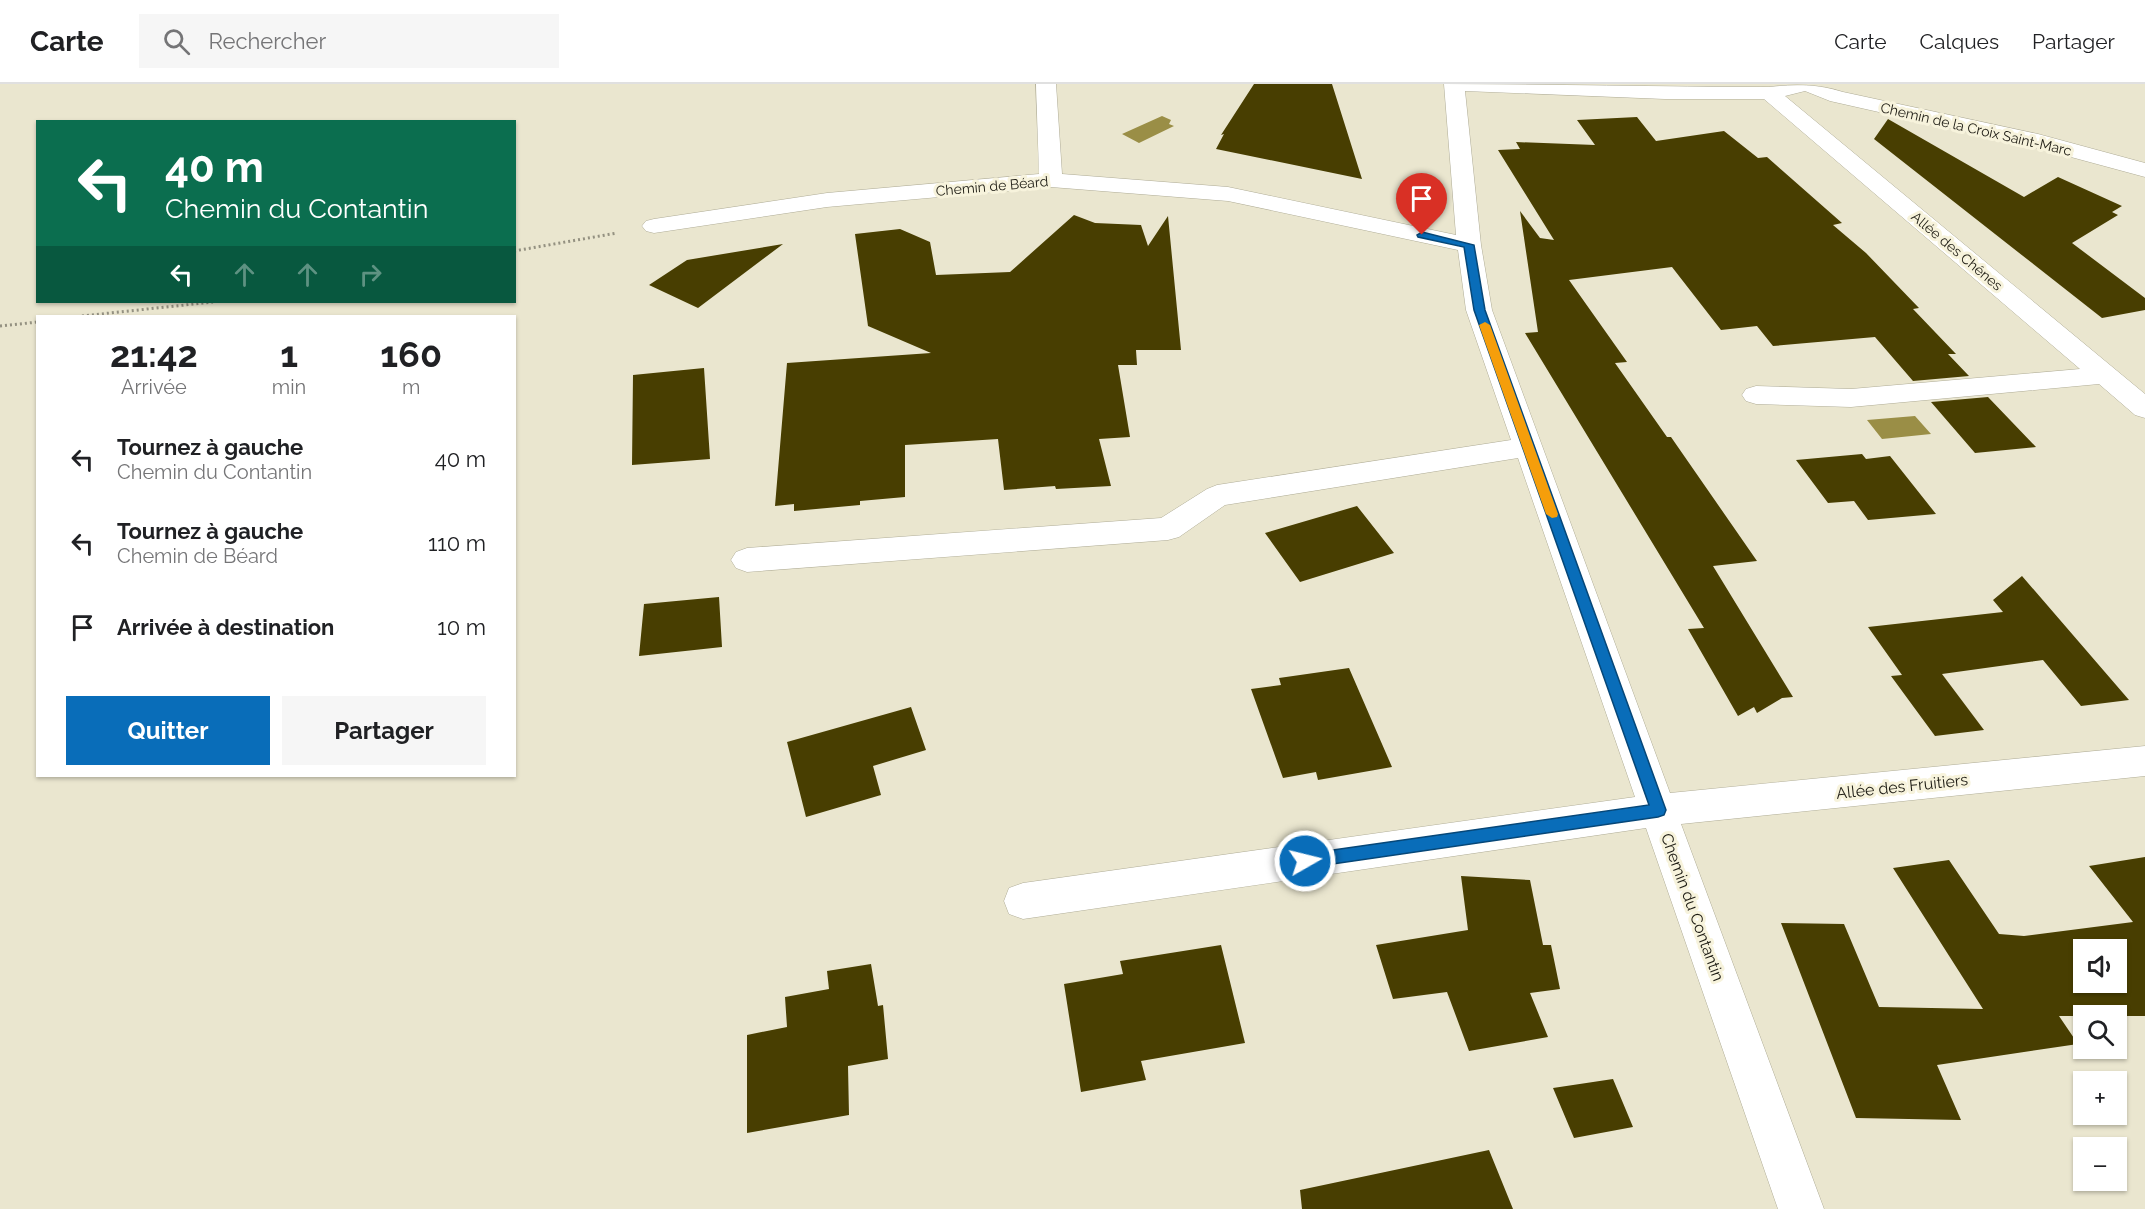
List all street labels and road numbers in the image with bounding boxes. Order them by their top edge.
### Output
street label: Chemin de la Croix Saint-Marc [1879,99,2073,159]
street label: Chemin de Béard [935,173,1049,199]
street label: Allée des Chênes [1908,208,2006,294]
street label: Allée des Fruitiers [1835,770,1969,803]
street label: Chemin du Contantin [1657,831,1728,984]

